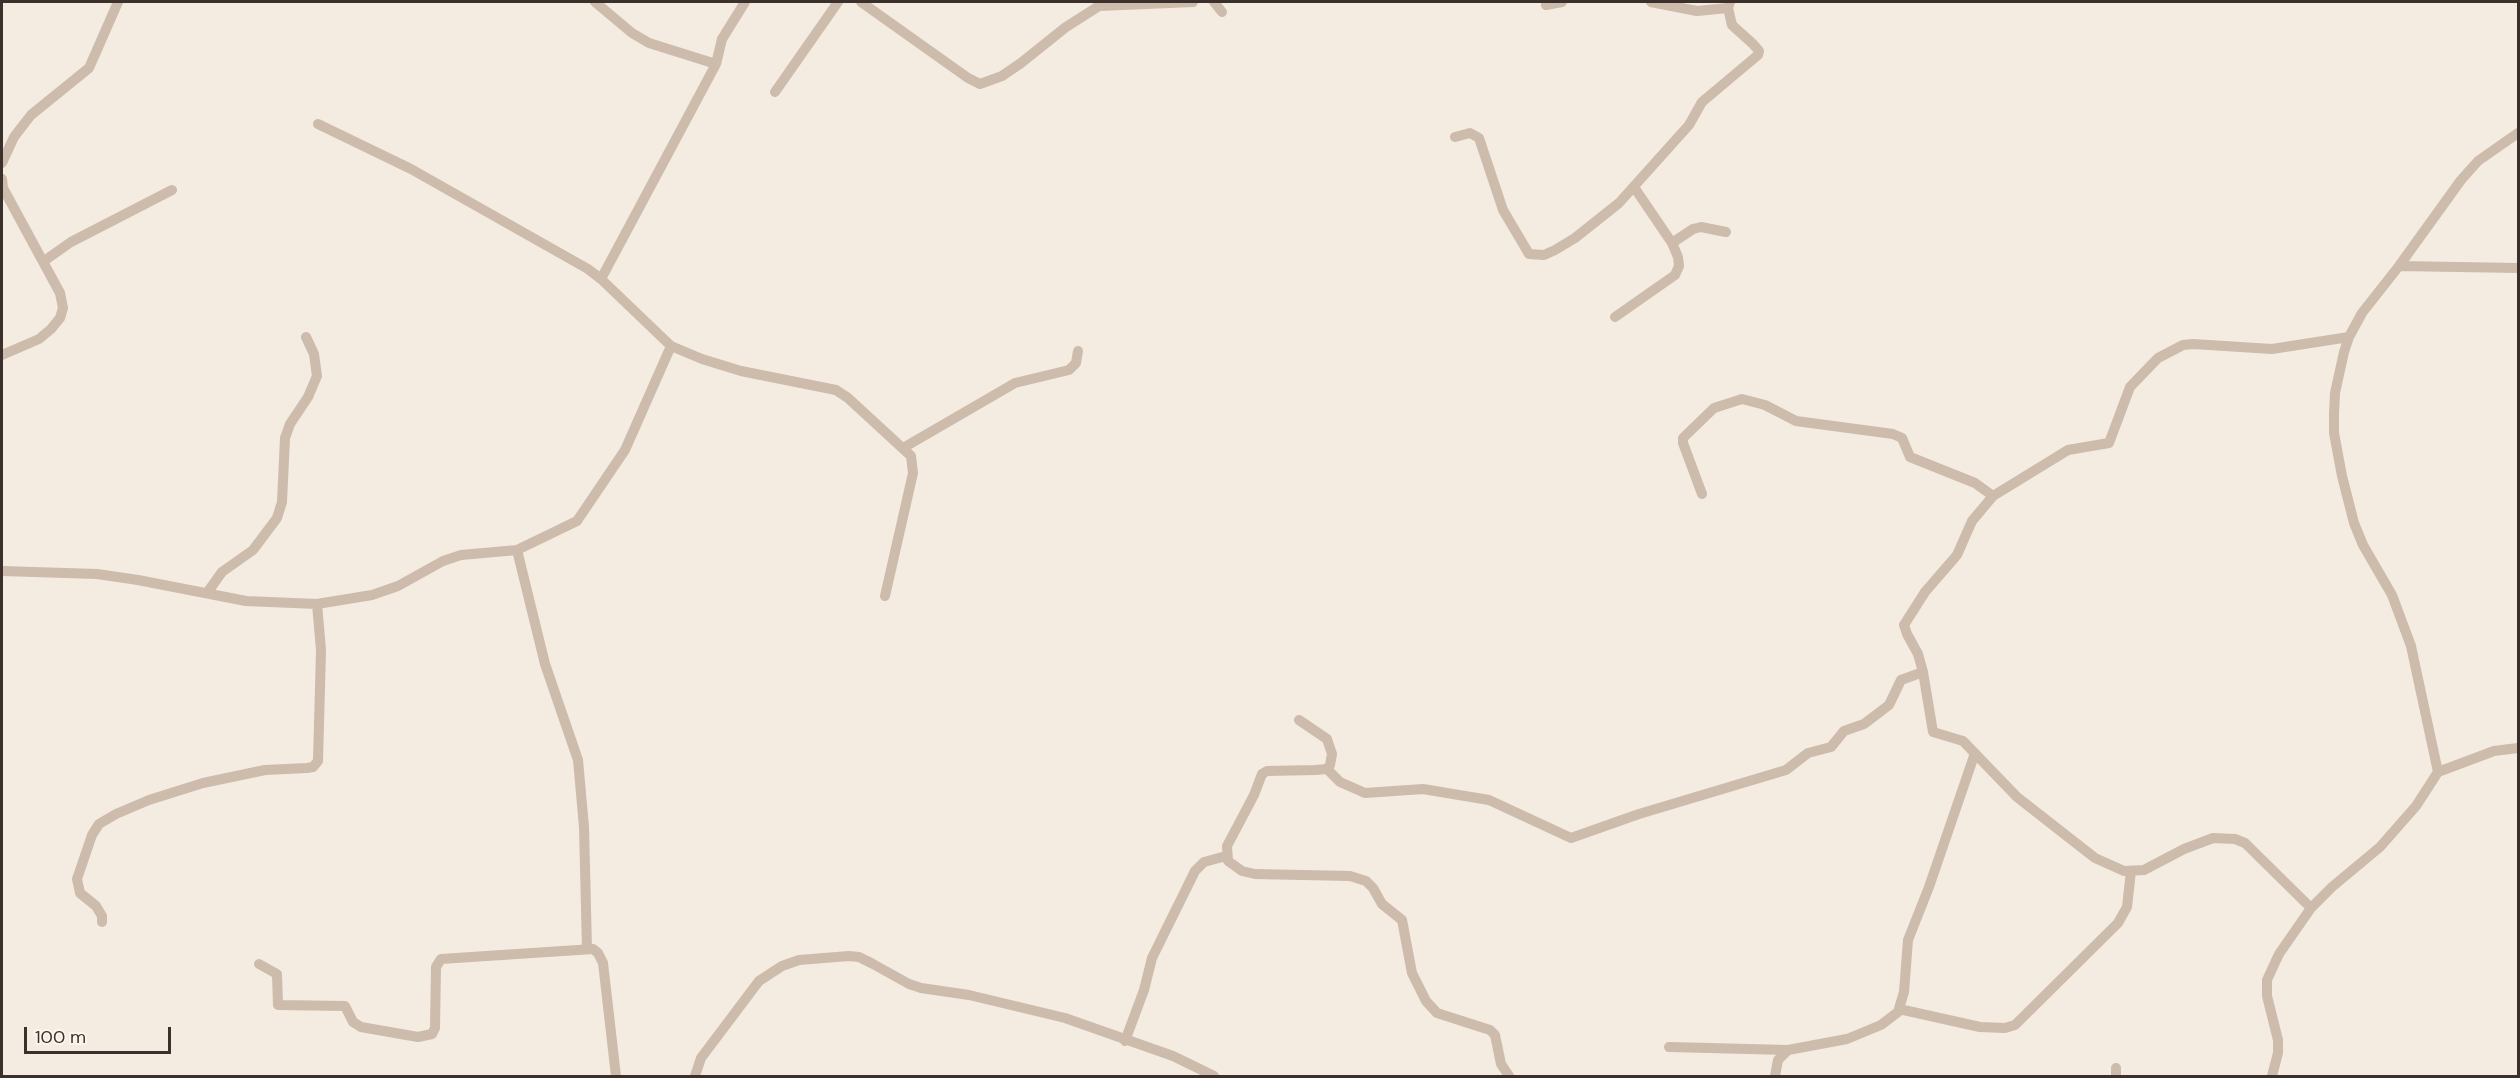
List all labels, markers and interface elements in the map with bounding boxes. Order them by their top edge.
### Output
scale bar [27,1015,174,1053]
text: 100 m [35,1025,86,1049]

